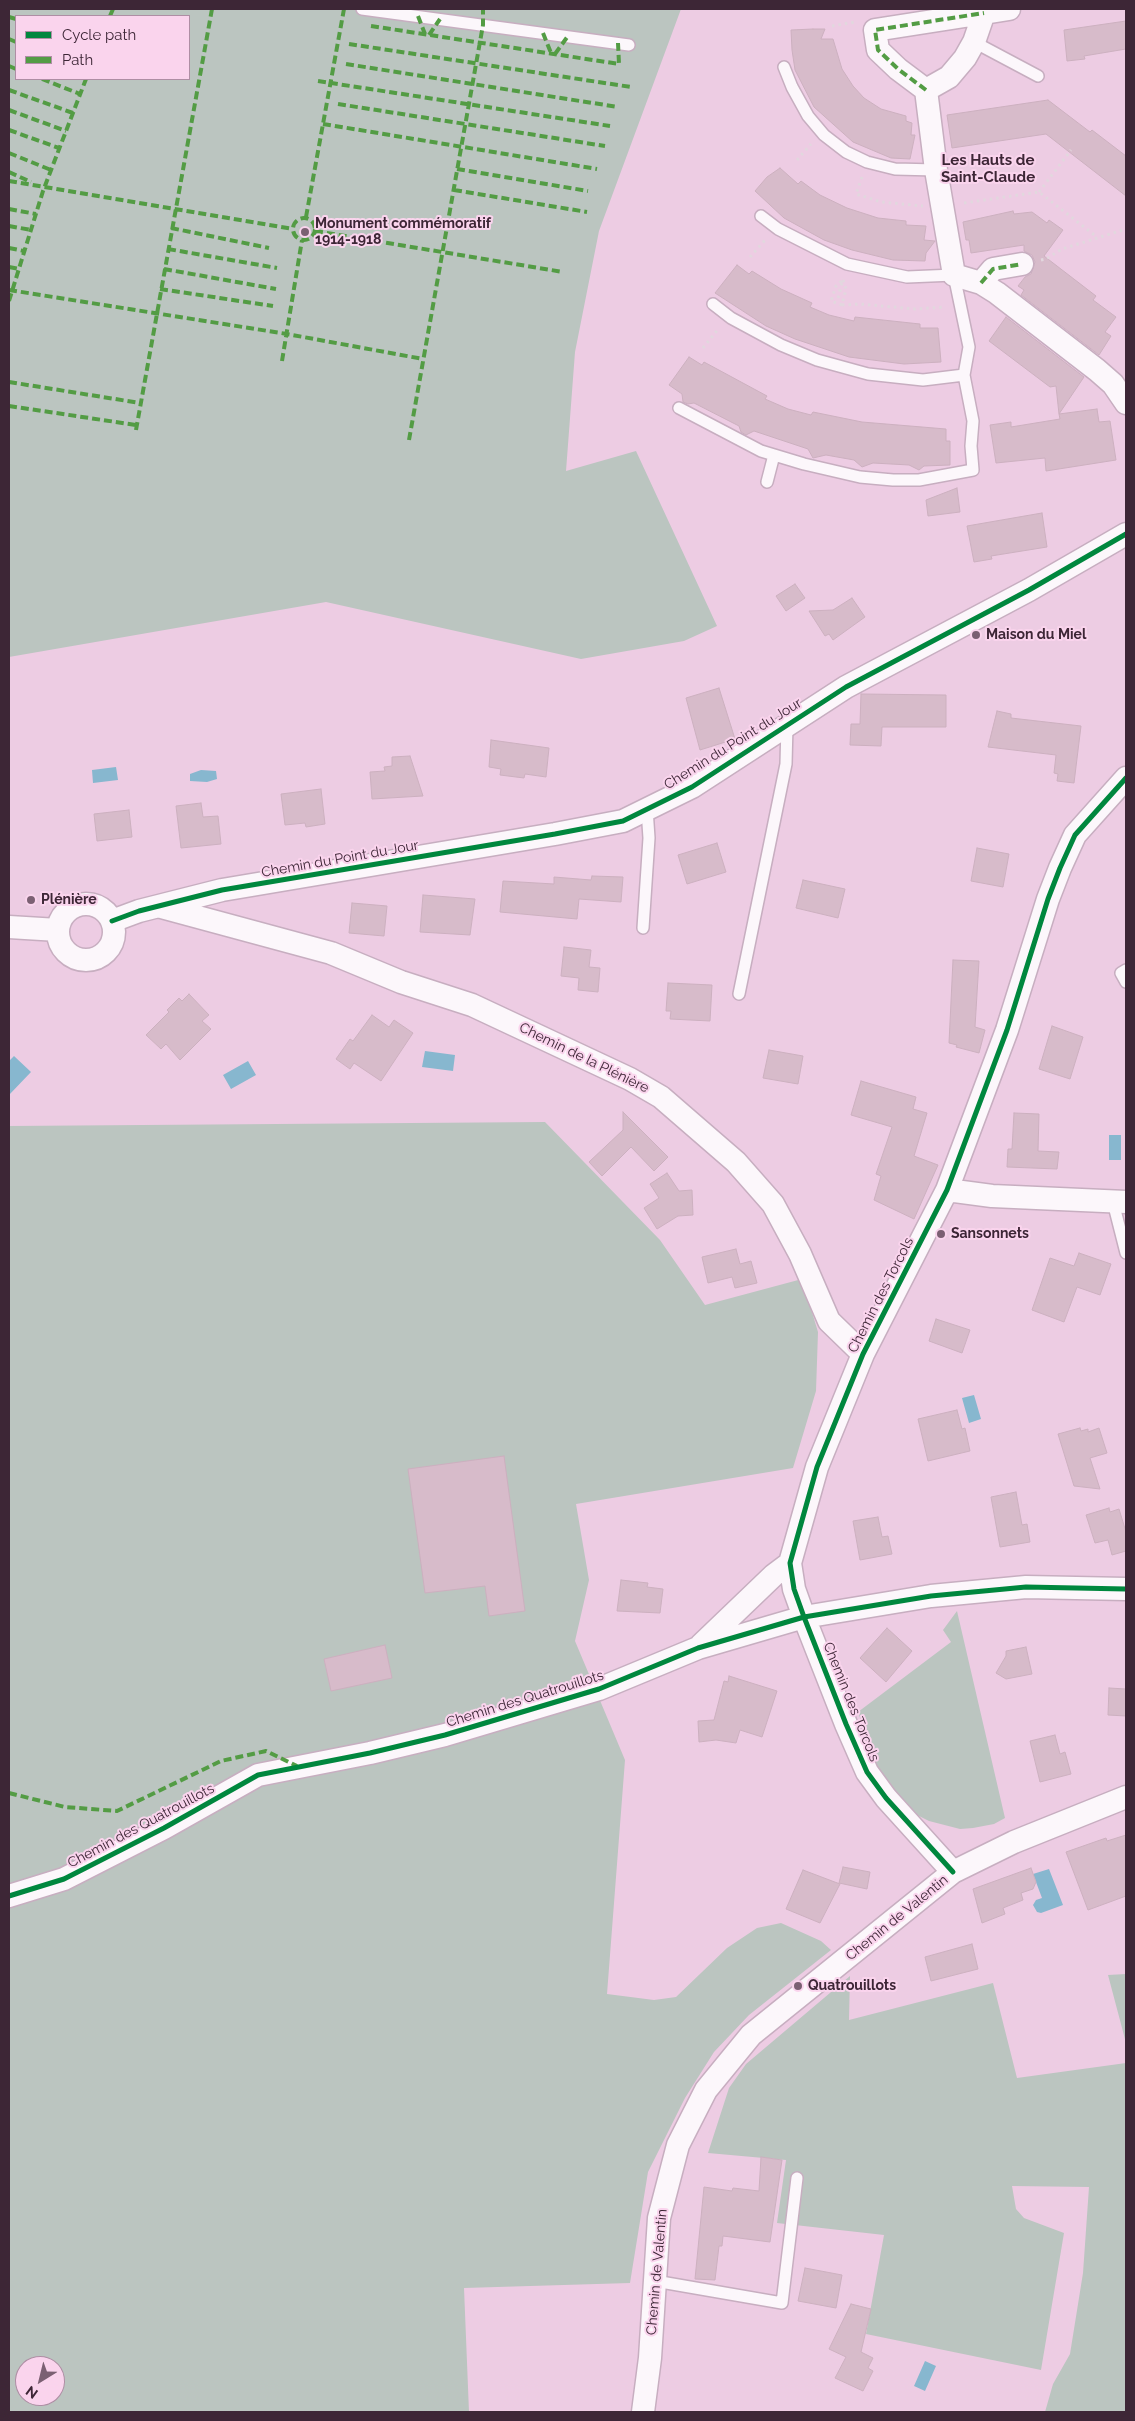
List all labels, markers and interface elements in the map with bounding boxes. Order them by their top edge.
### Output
legend [15,15,190,80]
text: Cycle path [62,26,136,44]
text: Path [62,51,93,69]
district label: Les Hauts de Saint-Claude [941,151,1035,186]
place label: Monument commémoratif 1914-1918 [315,216,491,248]
marker: Monument commémoratif 1914-1918 [299,226,311,238]
place label: Maison du Miel [986,627,1086,643]
marker: Maison du Miel [970,629,982,641]
street label: Chemin du Point du Jour [661,695,805,793]
street label: Chemin du Point du Jour [260,837,420,881]
place label: Plénière [41,892,97,908]
marker: Plénière [25,894,37,906]
street label: Chemin de la Plénière [516,1019,652,1097]
place label: Sansonnets [951,1226,1029,1242]
marker: Sansonnets [935,1228,947,1240]
street label: Chemin des Torcols [845,1234,917,1356]
street label: Chemin des Torcols [819,1640,883,1764]
street label: Chemin des Quatrouillots [444,1667,606,1731]
street label: Chemin des Quatrouillots [65,1780,217,1872]
street label: Chemin de Valentin [843,1872,951,1964]
place label: Quatrouillots [808,1978,896,1994]
marker: Quatrouillots [792,1980,804,1992]
street label: Chemin de Valentin [643,2208,671,2336]
north arrow [15,2356,65,2406]
text: N [23,2383,41,2402]

